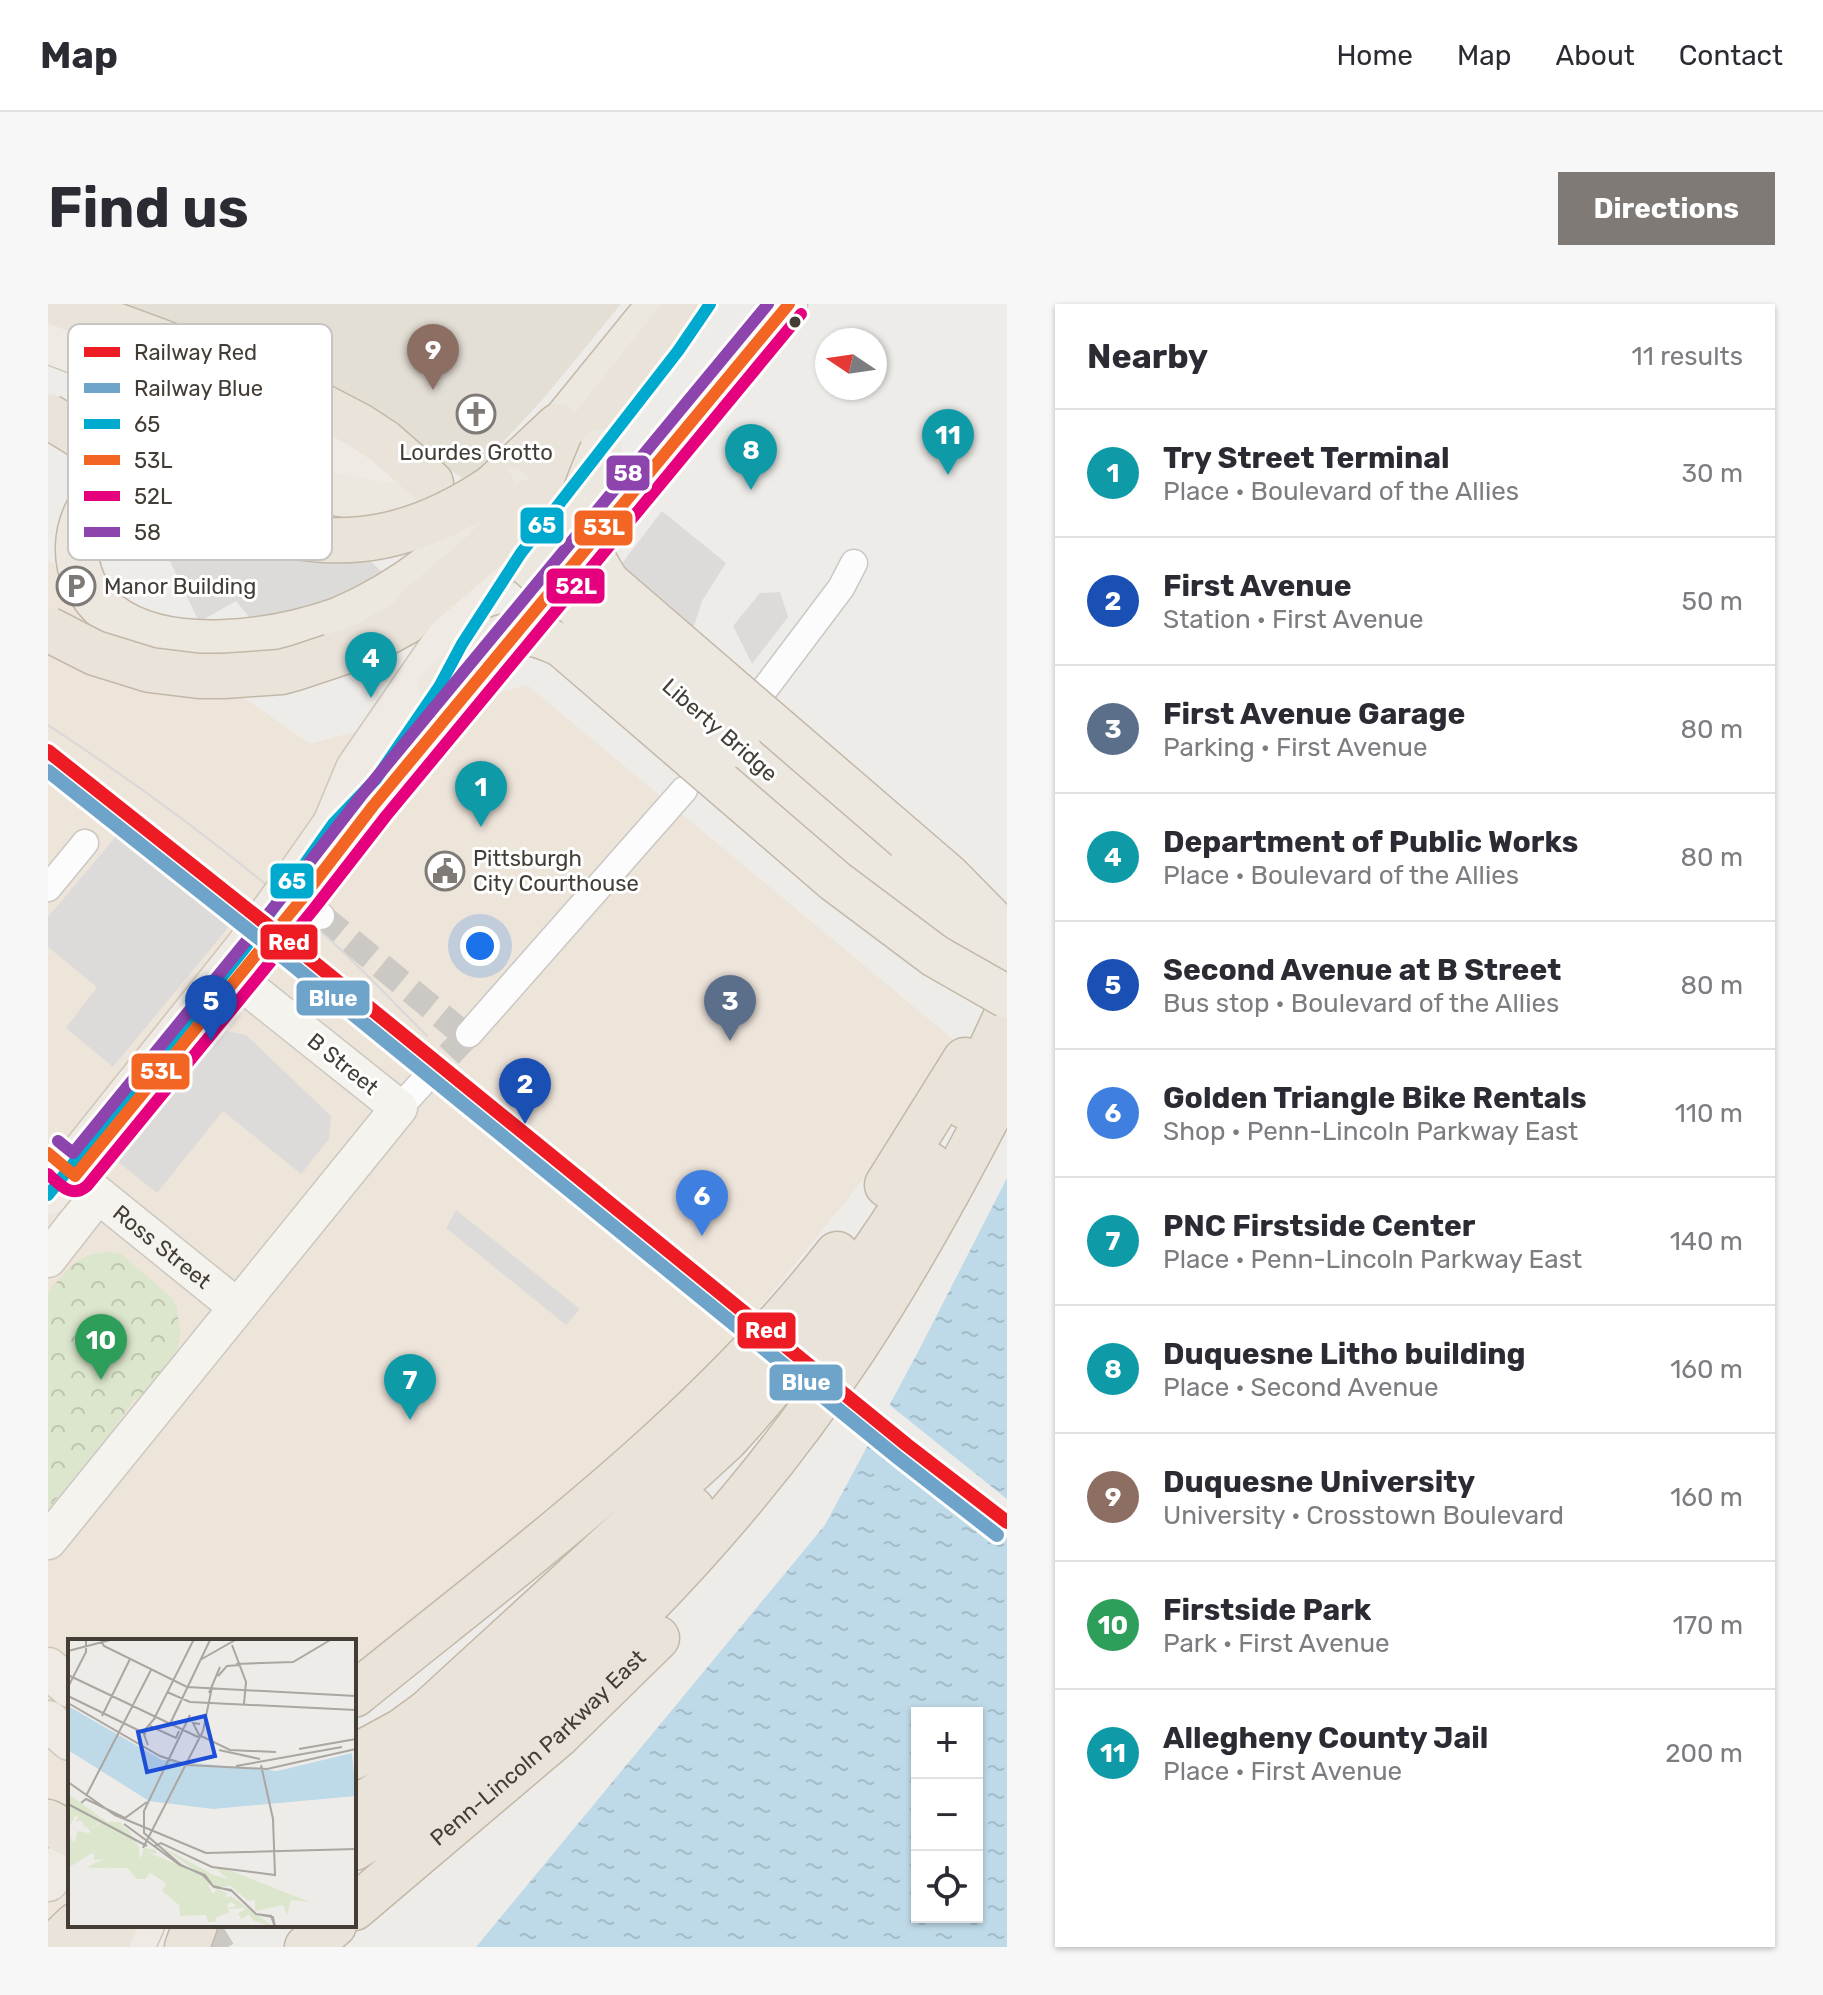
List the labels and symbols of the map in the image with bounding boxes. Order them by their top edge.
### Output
unlabelled marker [787,314,803,330]
legend [68,324,332,560]
pin: 9 [407,324,459,390]
north arrow [815,328,887,400]
text: Railway Red [134,339,257,366]
text: Railway Blue [134,375,263,402]
church icon: Lourdes Grotto [455,393,497,435]
pin: 11 [922,409,974,475]
text: 65 [134,411,160,438]
pin: 8 [725,424,777,490]
place label: Lourdes Grotto [399,439,553,466]
text: 53L [134,447,173,474]
line badge: 58 [605,454,651,492]
text: 58 [613,460,643,487]
text: 52L [134,483,172,510]
line badge: 65 [519,506,565,545]
line badge: 53L [573,509,634,547]
text: 65 [528,512,556,539]
text: 53L [583,514,625,541]
text: 58 [134,519,161,546]
parking icon: Manor Building [55,565,97,607]
line badge: 52L [545,567,606,605]
place label: Manor Building [104,573,256,600]
text: 52L [555,573,597,600]
pin: 4 [345,632,397,698]
street label: Liberty Bridge [657,673,783,787]
pin: 1 [455,761,507,827]
place label: Pittsburgh City Courthouse [473,845,639,897]
public building icon: Pittsburgh City Courthouse [424,850,466,892]
line badge: 65 [269,862,315,900]
text: 65 [278,868,306,895]
line badge: Red [259,923,319,961]
your location [460,926,500,966]
text: Red [268,929,310,956]
pin: 5 [185,975,237,1041]
pin: 3 [704,975,756,1041]
line badge: Blue [295,979,371,1017]
text: Blue [309,985,357,1012]
street label: B Street [302,1027,384,1101]
line badge: 53L [130,1052,191,1091]
text: 53L [140,1058,182,1085]
pin: 2 [499,1058,551,1124]
pin: 6 [676,1170,728,1236]
street label: Ross Street [108,1199,217,1295]
line badge: Red [736,1311,797,1350]
pin: 10 [75,1314,127,1380]
text: Red [745,1317,787,1344]
pin: 7 [384,1354,436,1420]
line badge: Blue [768,1363,844,1402]
text: Blue [782,1369,830,1396]
inset map [68,1639,356,1927]
street label: Penn-Lincoln Parkway East [424,1643,651,1851]

